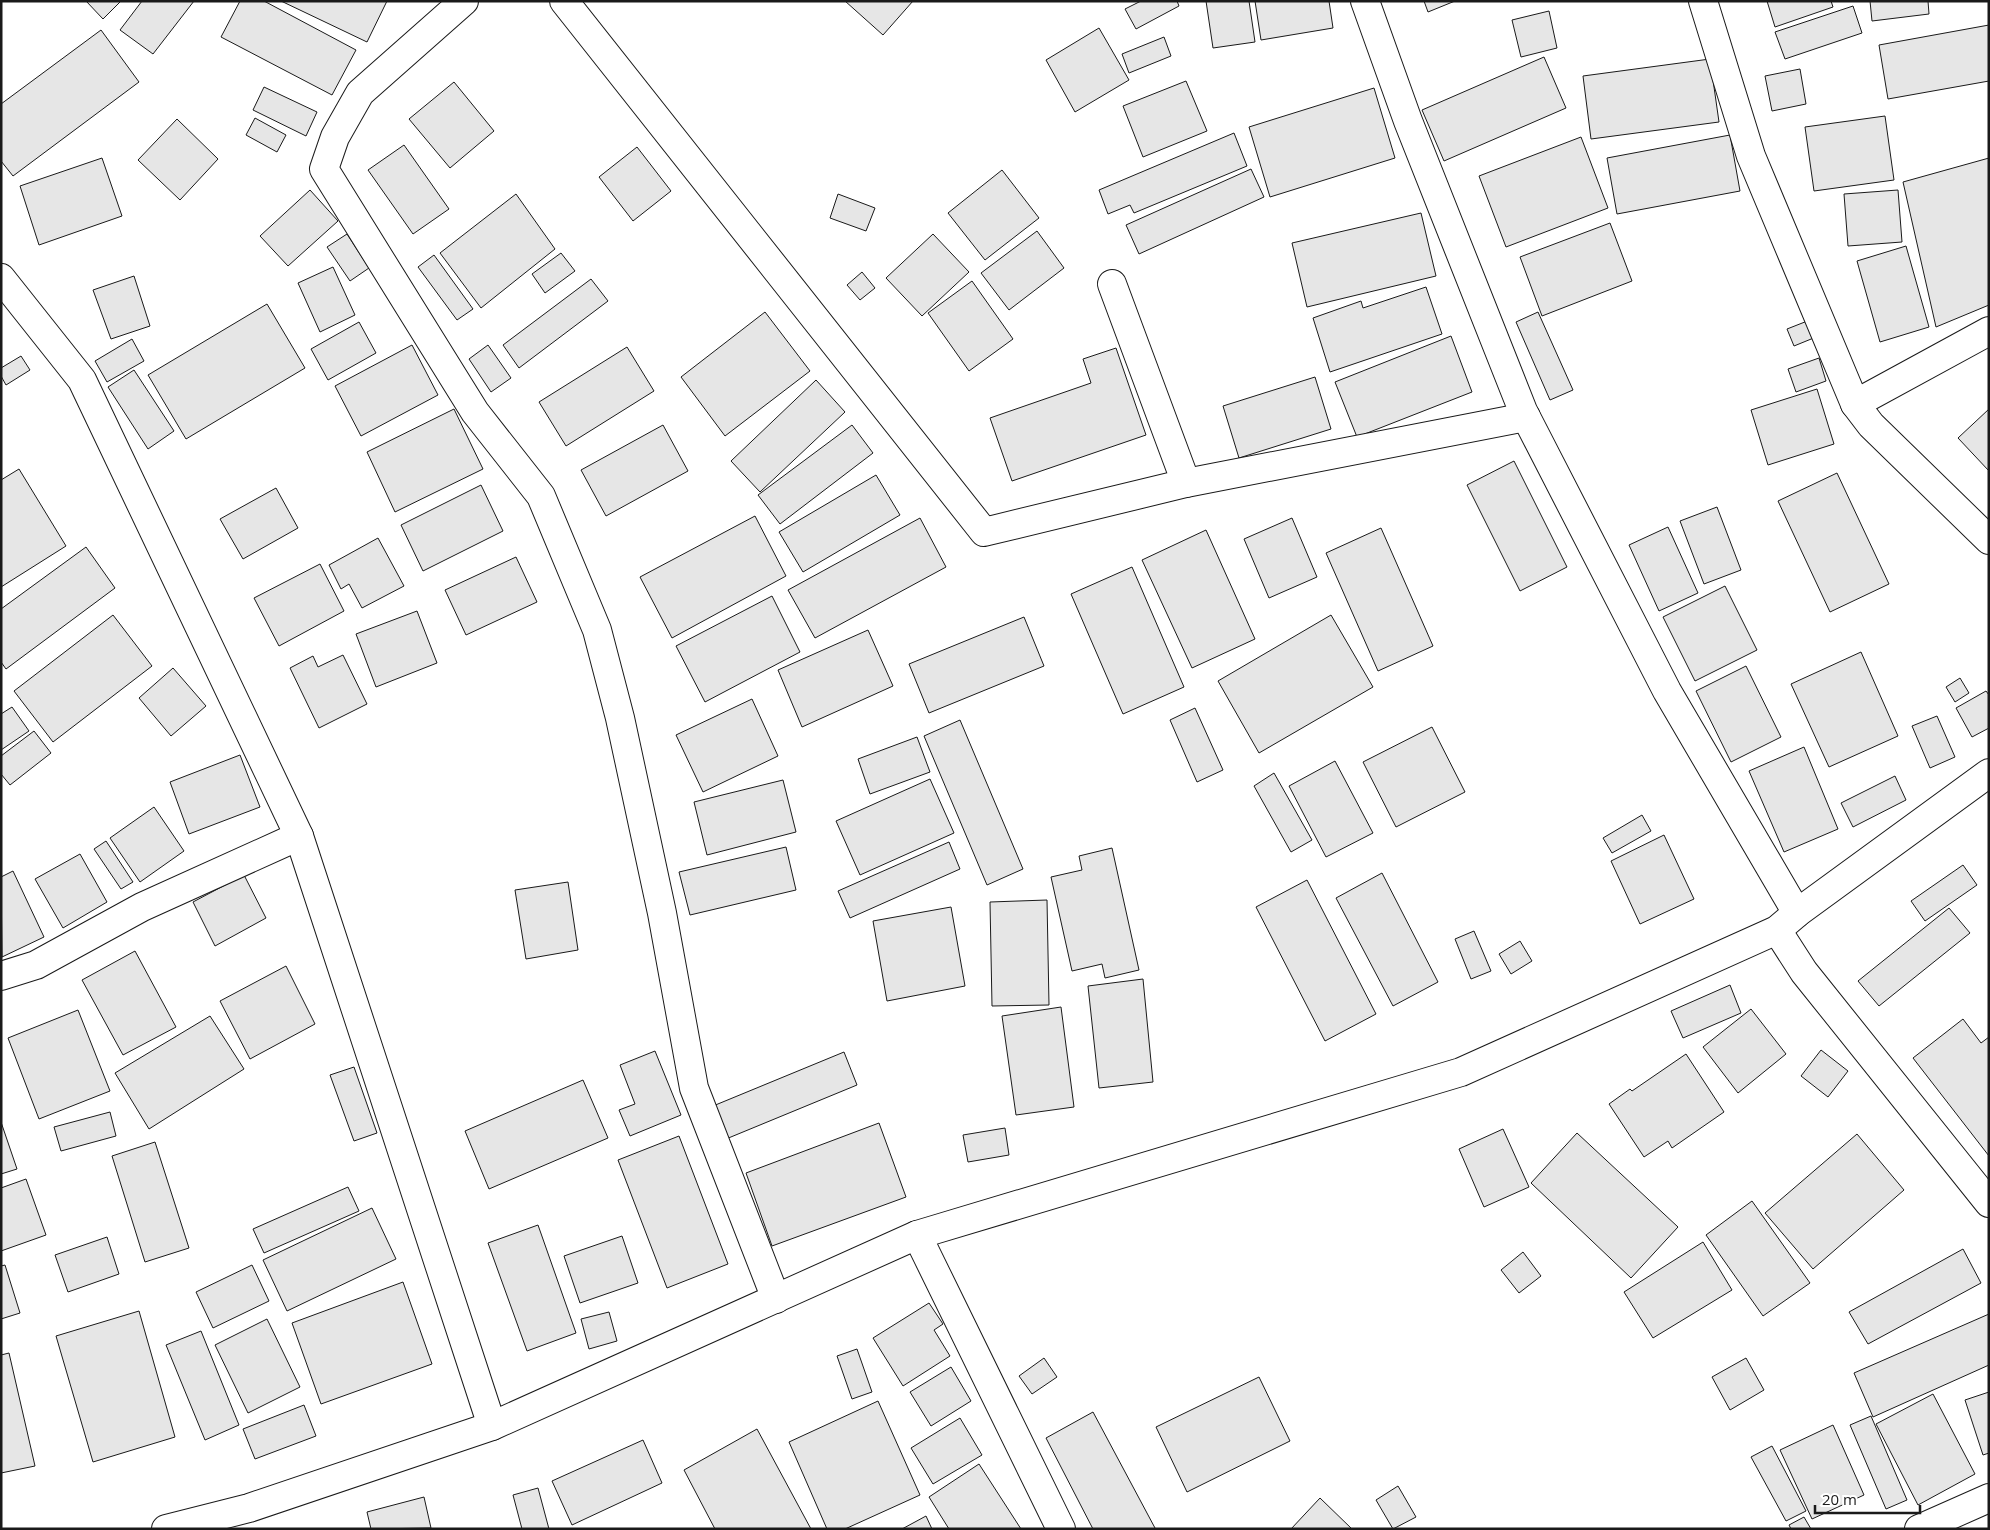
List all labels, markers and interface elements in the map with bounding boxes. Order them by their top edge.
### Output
scale bar [1815,1482,1920,1514]
text: 20 m [1822,1489,1857,1509]

